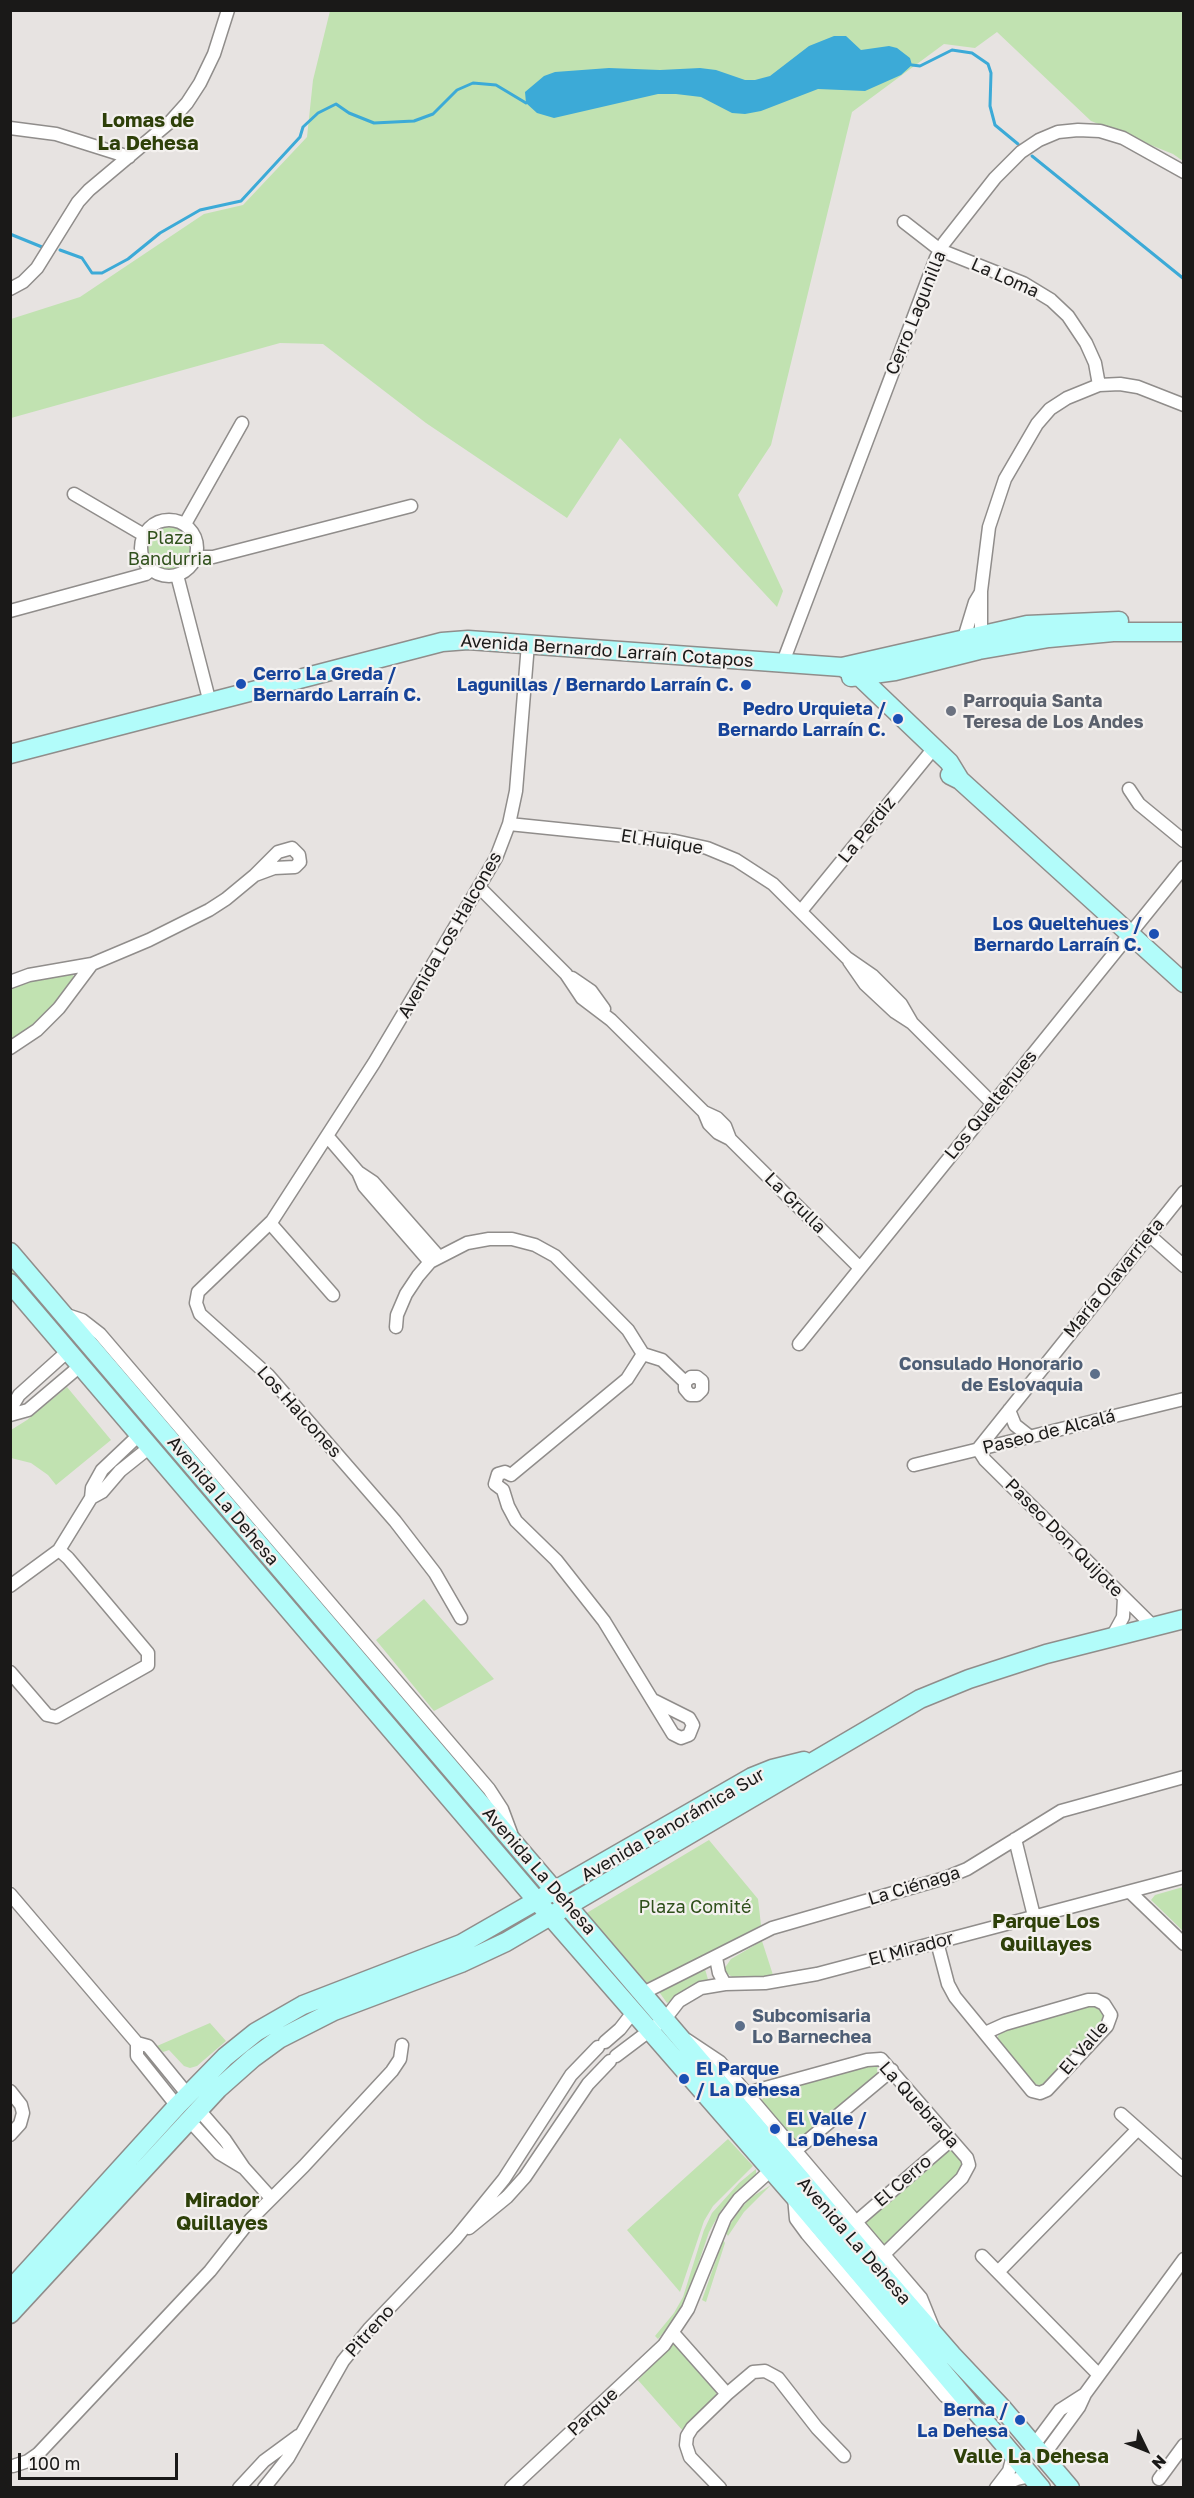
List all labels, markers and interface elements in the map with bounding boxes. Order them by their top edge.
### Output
district label: Lomas de La Dehesa [98,109,198,156]
street label: Cerro Lagunilla [881,248,951,378]
street label: La Loma [968,253,1042,303]
park label: Plaza Bandurria [128,527,212,570]
street label: Avenida Bernardo Larraín Cotapos [460,630,754,672]
place label: Cerro La Greda / Bernardo Larraín C. [253,663,421,706]
place label: Lagunillas / Bernardo Larraín C. [457,674,734,696]
marker: Cerro La Greda / Bernardo Larraín C. [234,677,248,691]
marker: Lagunillas / Bernardo Larraín C. [739,678,753,692]
place label: Parroquia Santa Teresa de Los Andes [963,690,1144,732]
place label: Pedro Urquieta / Bernardo Larraín C. [718,698,886,740]
marker: Parroquia Santa Teresa de Los Andes [944,704,958,718]
marker: Pedro Urquieta / Bernardo Larraín C. [891,712,905,726]
street label: La Perdiz [834,792,900,868]
street label: El Huique [619,825,705,859]
street label: Avenida Los Halcones [393,848,507,1022]
place label: Los Queltehues / Bernardo Larraín C. [974,913,1142,956]
marker: Los Queltehues / Bernardo Larraín C. [1147,927,1161,941]
street label: Los Queltehues [940,1046,1042,1164]
street label: La Grulla [760,1168,830,1238]
street label: María Olavarrieta [1059,1214,1169,1342]
place label: Consulado Honorario de Eslovaquia [899,1353,1083,1396]
street label: Los Halcones [252,1362,346,1462]
marker: Consulado Honorario de Eslovaquia [1088,1367,1102,1381]
street label: Paseo de Alcalá [980,1405,1118,1459]
street label: Avenida La Dehesa [163,1432,283,1570]
street label: Paseo Don Quijote [1000,1474,1128,1602]
street label: Avenida Panorámica Sur [577,1764,769,1886]
street label: Avenida La Dehesa [478,1803,600,1939]
street label: La Ciénaga [865,1862,963,1910]
park label: Plaza Comité [638,1896,752,1918]
district label: Parque Los Quillayes [992,1910,1100,1957]
street label: El Mirador [866,1927,956,1971]
place label: Subcomisaria Lo Barnechea [752,2005,872,2048]
street label: El Valle [1055,2017,1113,2079]
marker: Subcomisaria Lo Barnechea [733,2019,747,2033]
street label: La Quebrada [874,2057,964,2153]
place label: El Parque / La Dehesa [696,2058,800,2100]
marker: El Parque / La Dehesa [677,2072,691,2086]
place label: El Valle / La Dehesa [787,2108,878,2150]
marker: El Valle / La Dehesa [768,2122,782,2136]
street label: El Cerro [870,2150,936,2212]
street label: Avenida La Dehesa [793,2173,915,2309]
district label: Mirador Quillayes [176,2189,268,2236]
street label: Pitreno [341,2300,399,2362]
street label: Parque [563,2383,623,2441]
place label: Berna / La Dehesa [917,2399,1008,2442]
marker: Berna / La Dehesa [1013,2413,1027,2427]
north arrow [1116,2420,1176,2480]
scale bar [21,2441,182,2479]
district label: Valle La Dehesa [953,2445,1109,2469]
text: N [1148,2451,1171,2474]
text: 100 m [29,2452,80,2474]

